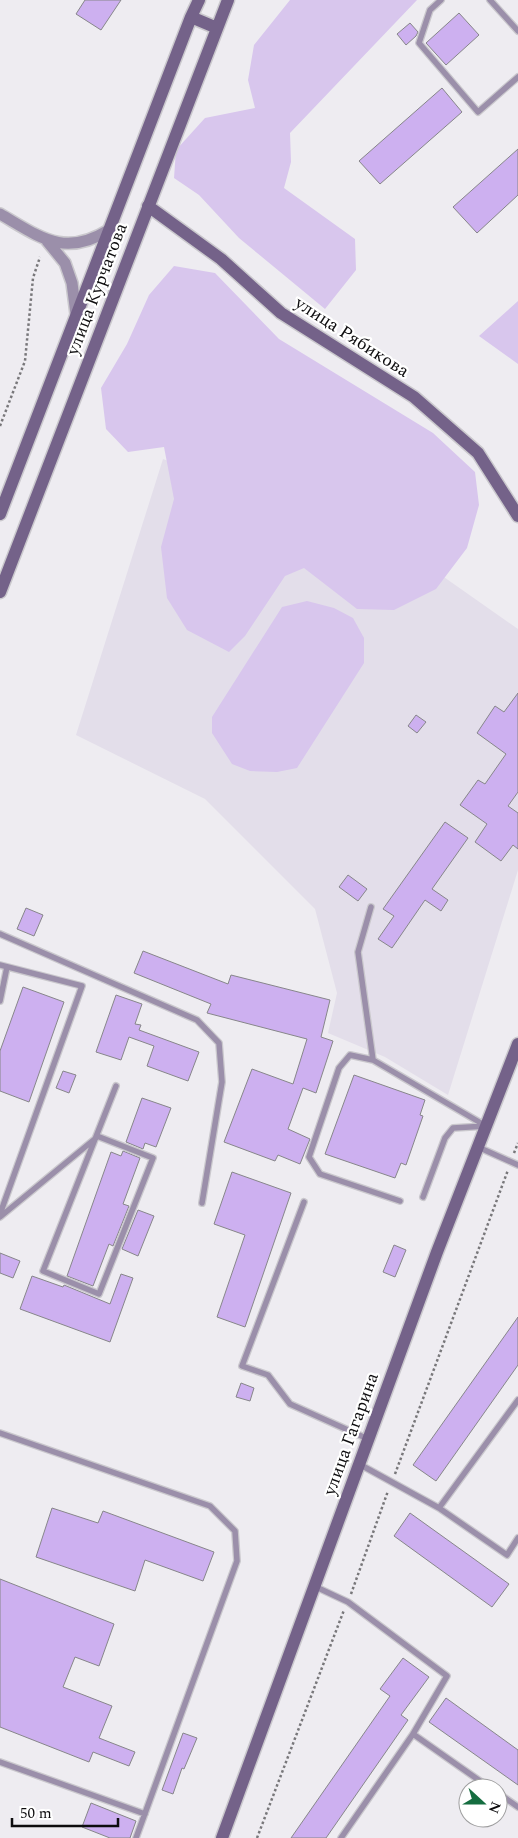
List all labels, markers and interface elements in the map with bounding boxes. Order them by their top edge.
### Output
street label: улица Курчатова [59,219,135,360]
street label: улица Рябикова [289,289,415,384]
street label: улица Гагарина [316,1369,386,1500]
north arrow [458,1778,508,1828]
scale bar [12,1796,119,1828]
text: N [483,1798,507,1817]
text: 50 m [20,1802,52,1825]

